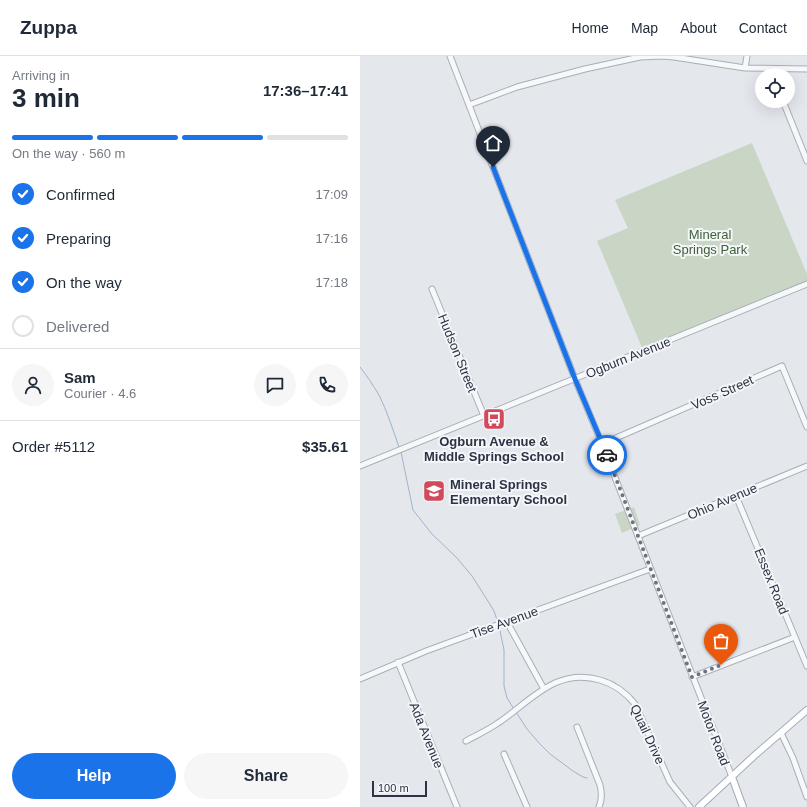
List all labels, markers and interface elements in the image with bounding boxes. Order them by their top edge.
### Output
text: Zuppa [20,17,77,38]
text: Home [572,20,609,36]
text: Map [631,20,658,36]
text: About [680,20,717,36]
text: Contact [739,20,787,36]
text: Arriving in [12,68,70,83]
map controls [755,68,795,108]
button: locate [755,68,795,108]
text: 17:36–17:41 [263,82,348,99]
text: 3 min [12,83,80,113]
pin [476,126,510,167]
icon: home [482,132,504,154]
text: On the way · 560 m [12,146,125,161]
icon: check [12,183,34,205]
text: Confirmed [46,186,115,203]
text: 17:09 [315,187,348,202]
icon: check [12,227,34,249]
park label: Mineral Springs Park [673,227,748,257]
text: Preparing [46,230,111,247]
text: 17:16 [315,231,348,246]
icon: check [12,271,34,293]
text: On the way [46,274,122,291]
text: 17:18 [315,275,348,290]
street label: Hudson Street [435,312,480,395]
text: Delivered [46,318,109,335]
street label: Ogburn Avenue [584,334,673,381]
button: person [12,364,54,406]
button: chat [254,364,296,406]
button: phone [306,364,348,406]
text: Sam [64,369,96,386]
street label: Voss Street [689,372,756,413]
text: Courier · 4.6 [64,386,136,401]
bus stop icon: Ogburn Avenue & Middle Springs School [481,406,507,432]
place label: Ogburn Avenue & Middle Springs School [424,434,564,464]
courier [587,435,627,475]
text: Order #5112 [12,438,95,455]
text: $35.61 [302,438,348,455]
icon: car [596,444,618,466]
place label: Mineral Springs Elementary School [450,477,567,507]
school or university icon: Mineral Springs Elementary School [421,478,447,504]
street label: Ohio Avenue [685,480,759,523]
street label: Essex Road [751,546,792,616]
street label: Tise Avenue [468,603,540,642]
pin [704,624,738,665]
icon: bag [710,630,732,652]
street label: Motor Road [694,699,733,768]
street label: Ada Avenue [406,700,447,770]
street label: Quail Drive [627,702,668,767]
button: Help [12,753,176,799]
button: Share [184,753,348,799]
scale bar [372,779,427,798]
text: 100 m [378,782,409,794]

